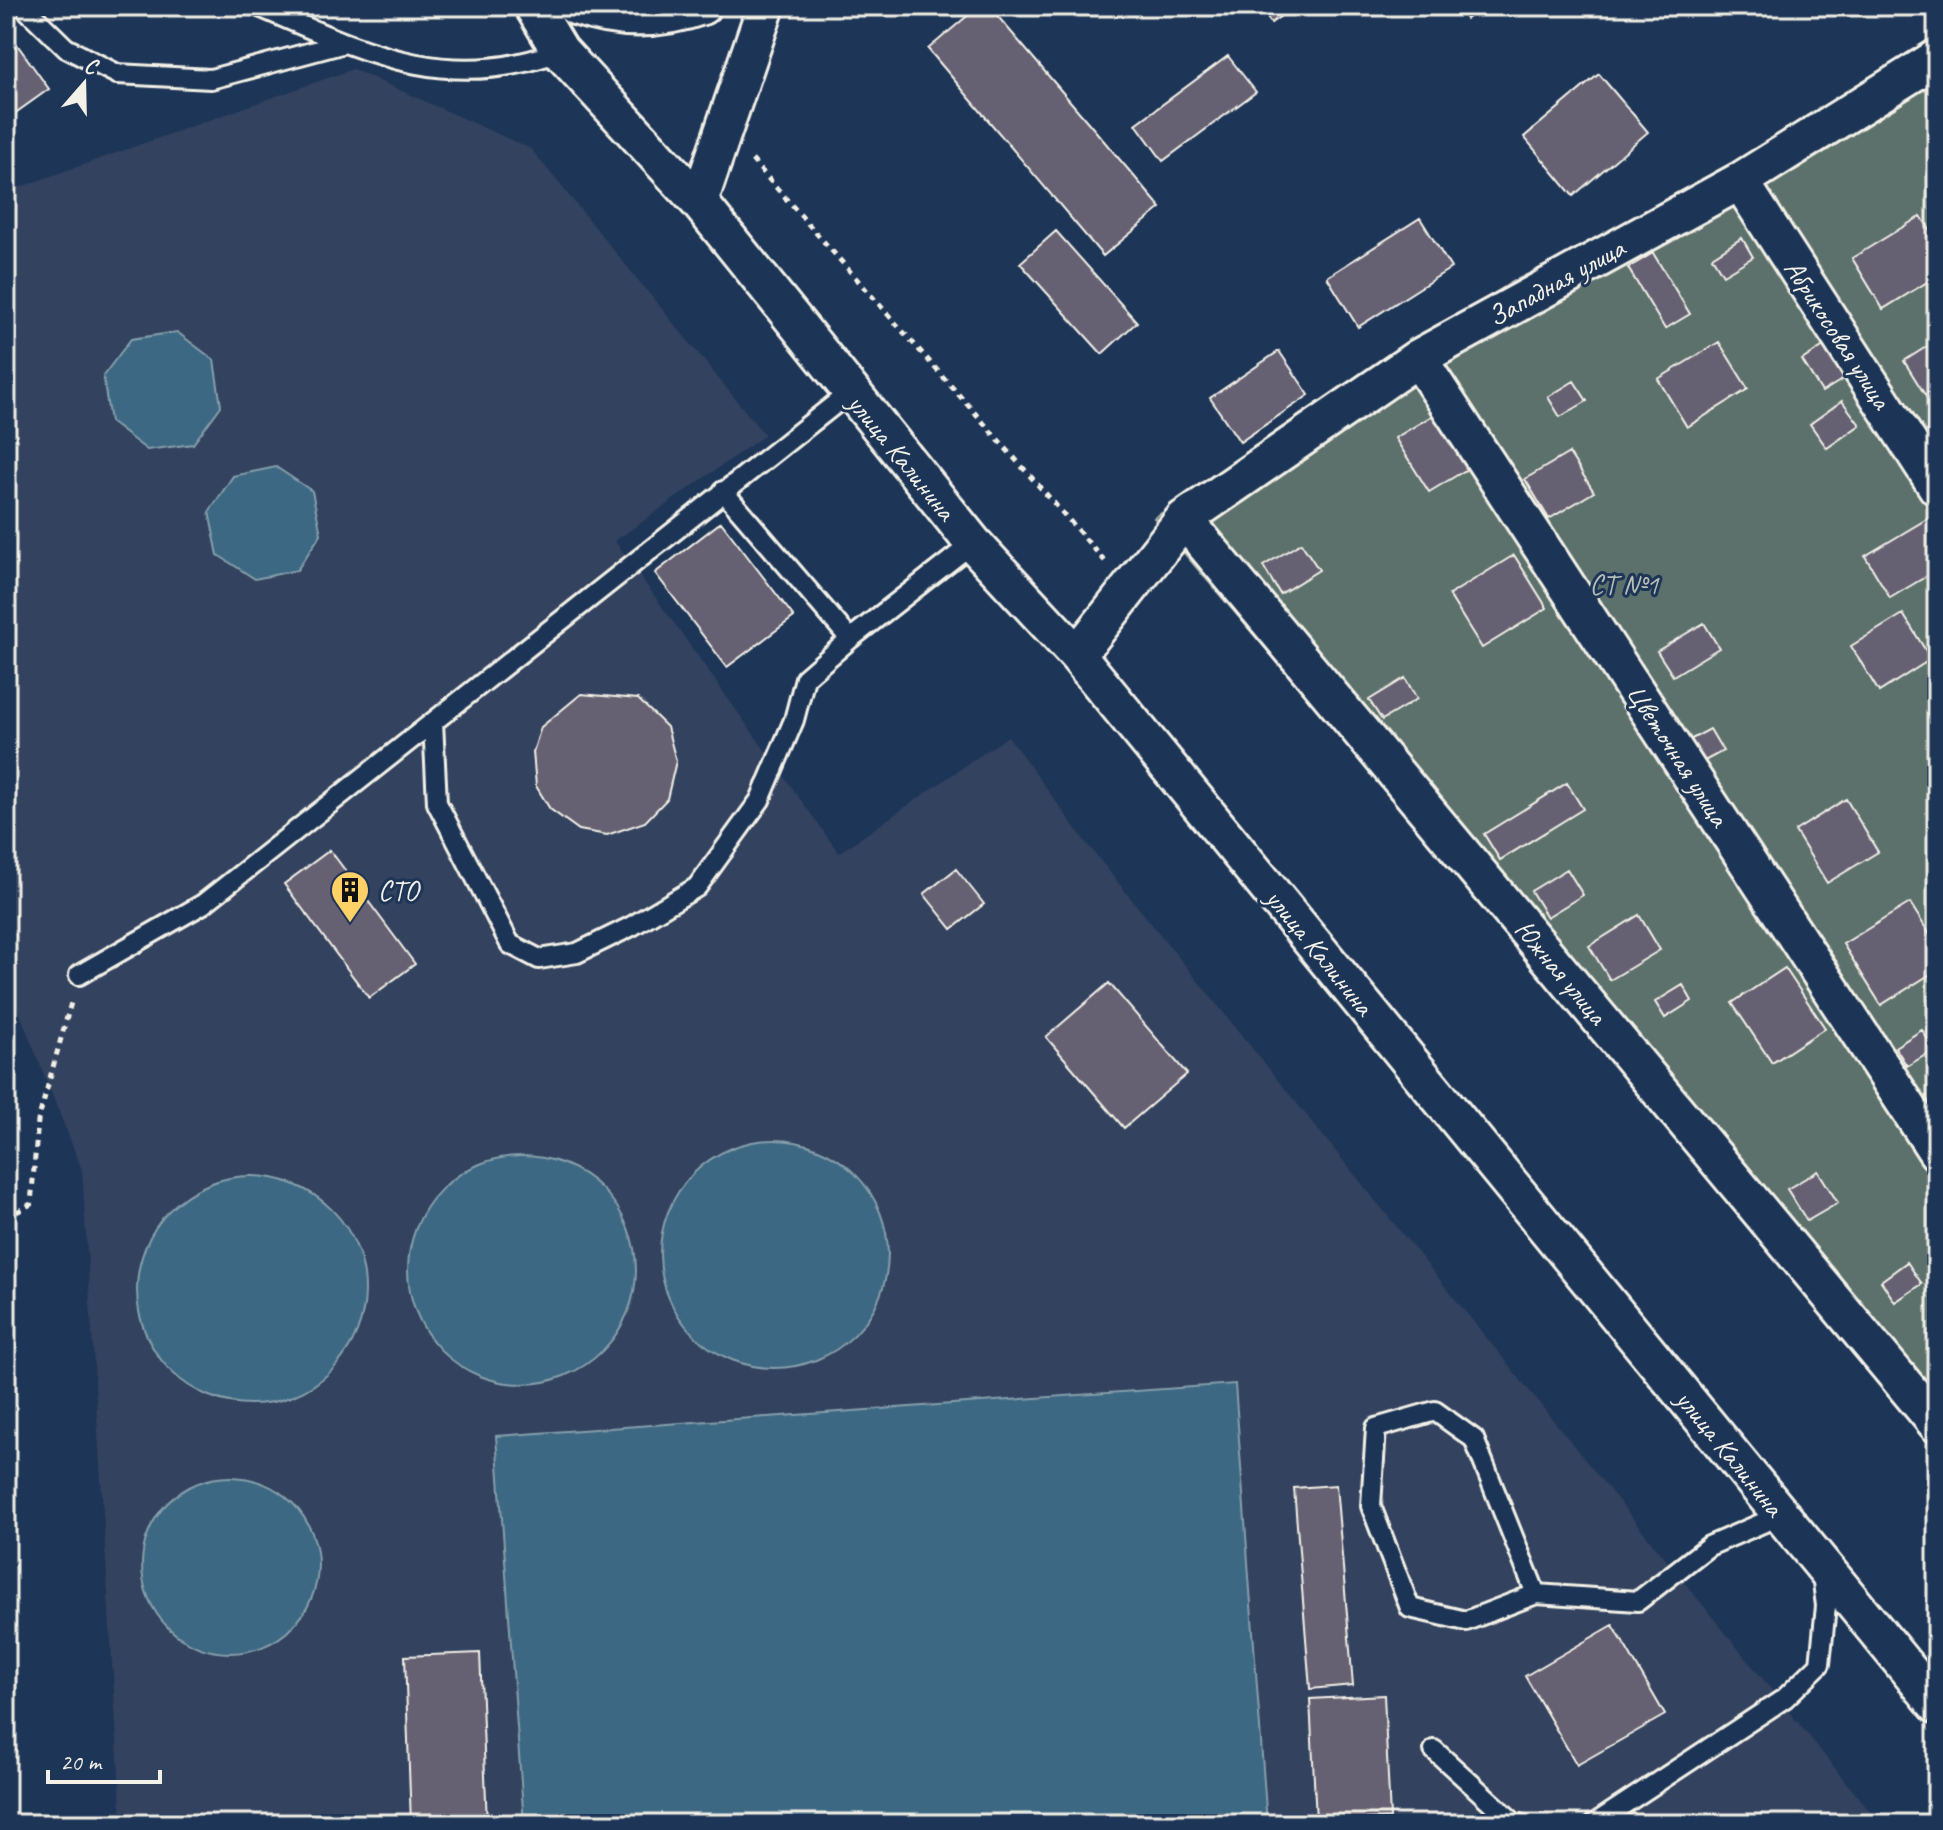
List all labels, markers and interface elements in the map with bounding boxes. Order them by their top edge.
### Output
north arrow [44,44,124,124]
text: С [81,51,103,82]
street label: Западная улица [1482,229,1632,334]
street label: Абрикосовая улица [1777,253,1900,417]
street label: улица Калинина [839,385,965,529]
park label: СТ №1 [1590,567,1660,602]
street label: Цветочная улица [1619,677,1738,834]
building icon: СТО [329,869,371,924]
place label: СТО [378,873,421,908]
street label: улица Калинина [1257,880,1383,1024]
street label: Южная улица [1507,913,1616,1033]
street label: улица Калинина [1667,1381,1793,1525]
scale bar [48,1734,160,1784]
text: 20 m [60,1747,103,1777]

